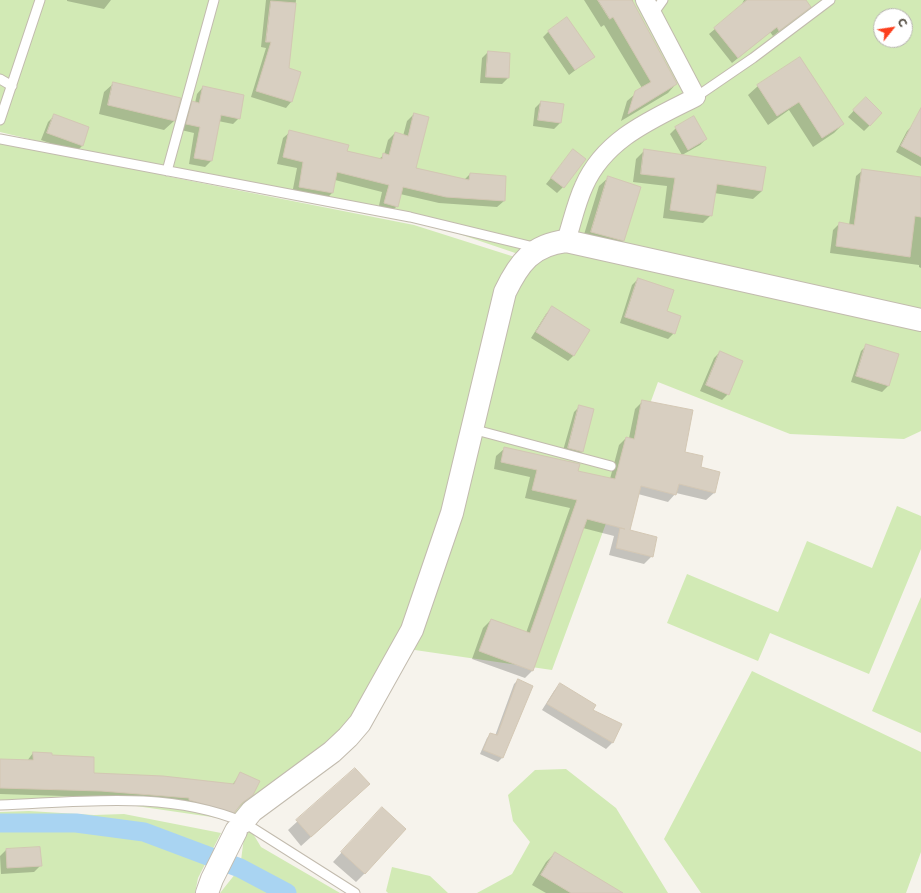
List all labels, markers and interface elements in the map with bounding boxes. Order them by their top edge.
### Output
north arrow [873,8,913,48]
text: С [894,16,911,29]

